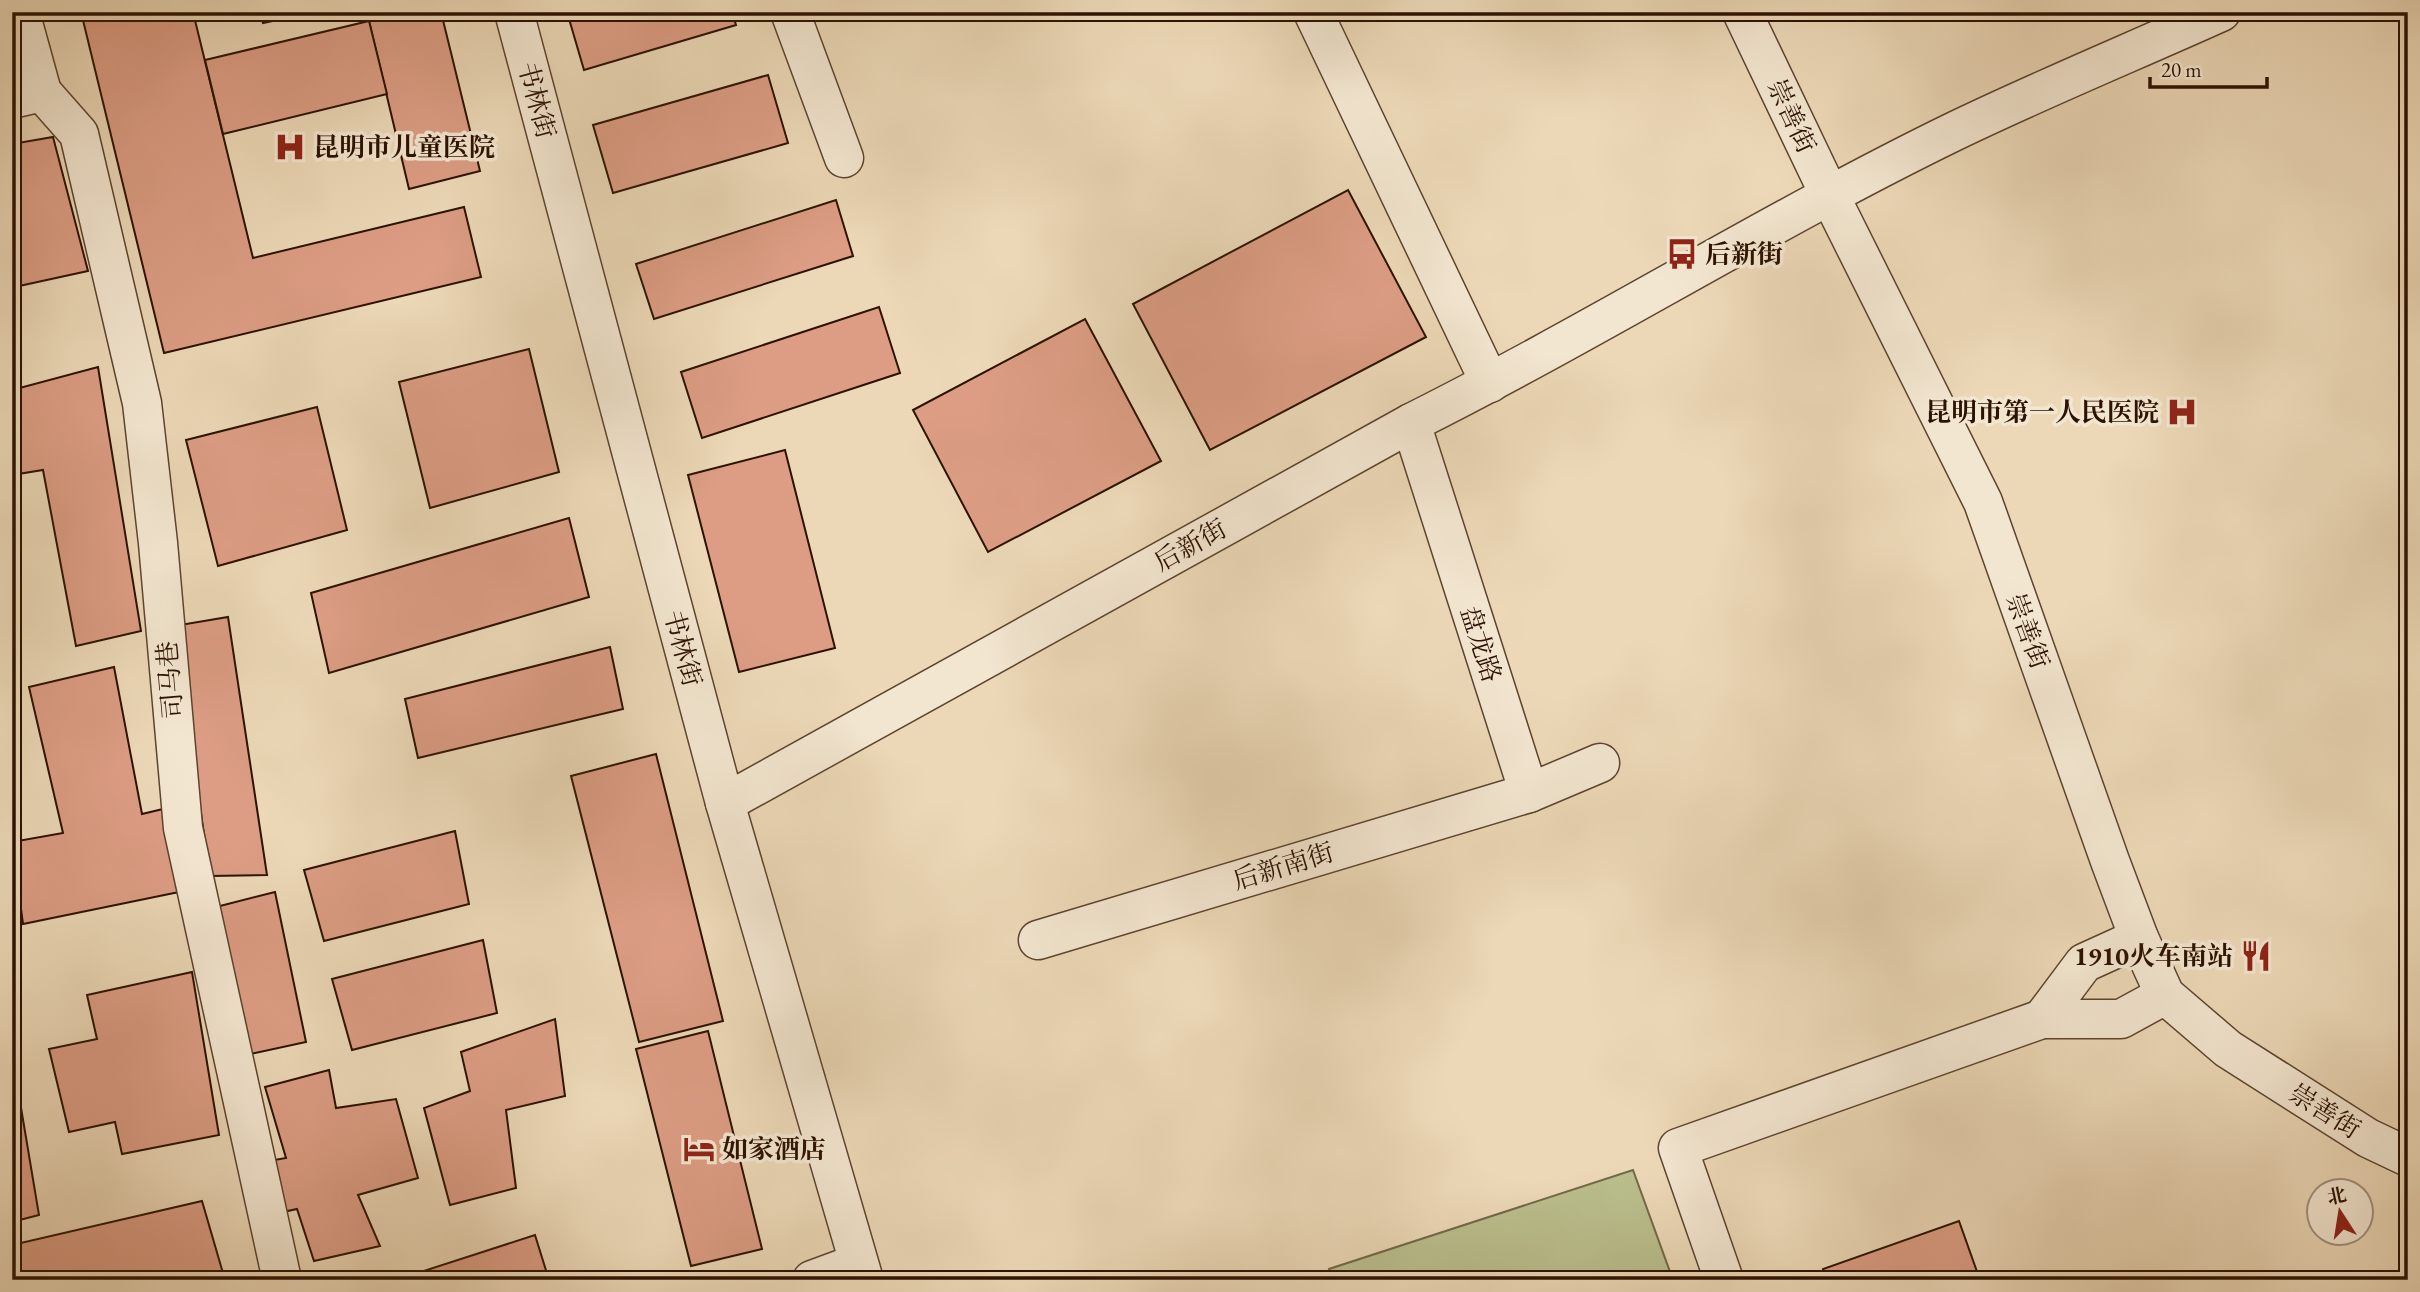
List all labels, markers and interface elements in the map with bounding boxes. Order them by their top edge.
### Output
scale bar [2150,46,2268,90]
text: 20 m [2161,56,2202,83]
street label: 书林街 [510,58,564,142]
street label: 崇善街 [1760,73,1824,159]
hospital icon: 昆明市儿童医院 [273,130,307,164]
place label: 昆明市儿童医院 [313,130,495,164]
bus stop icon: 后新街 [1665,237,1699,271]
place label: 后新街 [1705,237,1783,271]
place label: 昆明市第一人民医院 [1925,395,2159,429]
hospital icon: 昆明市第一人民医院 [2165,395,2199,429]
street label: 后新街 [1148,511,1232,579]
street label: 崇善街 [1999,589,2057,673]
street label: 盘龙路 [1453,602,1509,686]
street label: 书林街 [656,606,710,690]
street label: 司马巷 [150,640,190,720]
street label: 后新南街 [1228,835,1338,897]
place label: 1910火车南站 [2074,939,2233,973]
restaurant icon: 1910火车南站 [2239,939,2273,973]
street label: 崇善街 [2283,1076,2367,1146]
hotel icon: 如家酒店 [682,1132,716,1166]
place label: 如家酒店 [722,1132,826,1166]
north arrow [2304,1176,2374,1246]
text: 北 [2325,1182,2348,1210]

